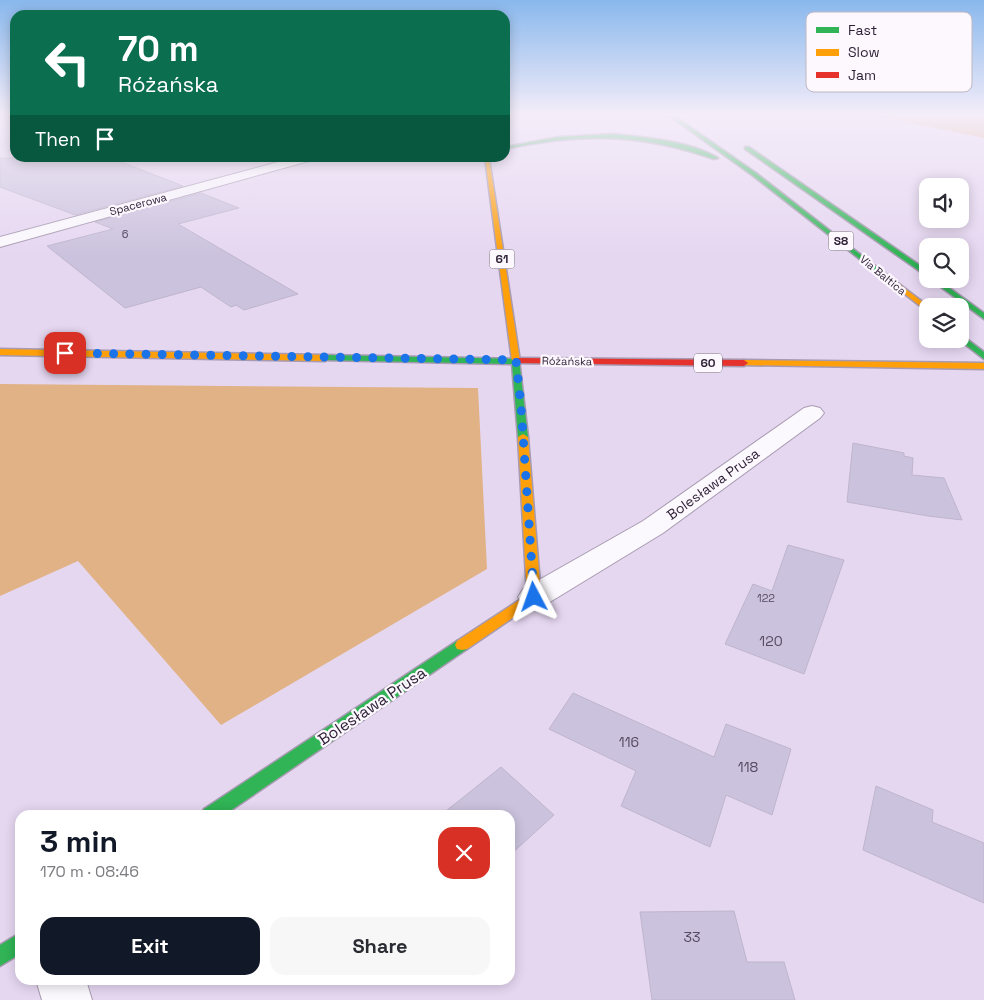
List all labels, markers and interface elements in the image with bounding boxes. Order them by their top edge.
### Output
legend [806,12,972,92]
text: Fast [848,21,877,39]
text: 70 m [118,27,199,71]
icon: left [35,30,100,95]
text: Slow [848,43,880,61]
text: Jam [848,66,876,84]
text: Różańska [118,70,218,98]
icon: arrive [91,125,119,153]
text: Then [35,127,81,152]
map controls [919,178,969,348]
button: sound [919,178,969,228]
street label: Spacerowa [108,189,169,218]
house number: 6 [122,227,129,241]
road number: S8 [828,232,854,250]
button: search [919,238,969,288]
road number: 61 [490,250,514,268]
street label: Via Baltica [857,252,910,298]
button: layers [919,298,969,348]
pin [44,332,86,374]
icon: arrive [51,339,79,367]
road number: 60 [694,353,722,372]
street label: Różańska [542,354,593,368]
street label: Bolesława Prusa [663,444,763,524]
position arrow [507,570,559,622]
house number: 122 [757,591,775,605]
house number: 120 [759,632,783,650]
street label: Bolesława Prusa [314,662,430,750]
house number: 116 [619,733,639,751]
house number: 118 [738,758,758,776]
text: 3 min [40,822,118,861]
button: close [438,827,490,879]
text: 170 m · 08:46 [40,861,139,882]
button: Exit [40,917,260,975]
button: Share [270,917,490,975]
house number: 33 [684,928,700,946]

